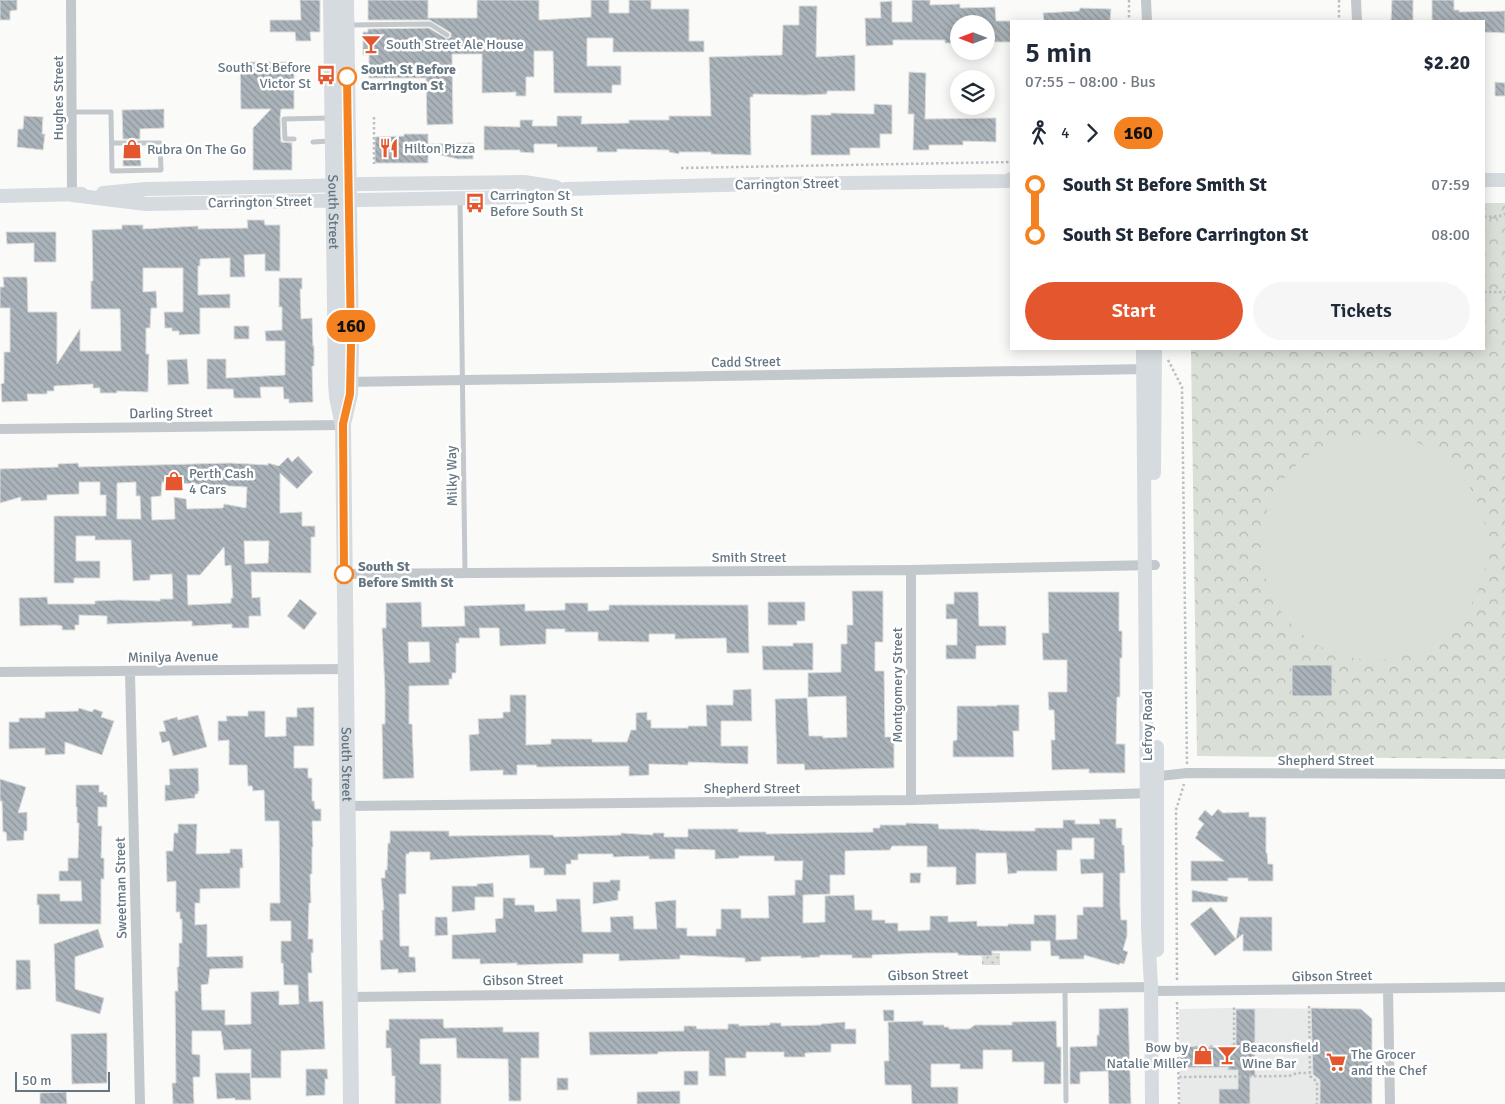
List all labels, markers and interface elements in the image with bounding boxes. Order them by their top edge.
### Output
north arrow [950,15,995,60]
map controls [950,15,995,115]
bar icon: South Street Ale House [360,33,382,55]
place label: South Street Ale House [386,36,524,53]
text: 5 min [1025,36,1092,70]
text: $2.20 [1424,51,1470,75]
street label: Hughes Street [50,56,67,140]
place label: South St Before Victor St [218,59,311,92]
place label: South St Before Carrington St [361,61,456,94]
bus stop icon: South St Before Victor St [315,64,337,86]
marker: South St Before Carrington St [337,67,357,87]
button: layers [950,70,995,115]
text: 07:55 – 08:00 · Bus [1025,72,1156,92]
icon: walk [1025,119,1053,147]
icon: forward [1078,119,1106,147]
text: 160 [1124,122,1153,144]
text: 4 [1061,123,1070,143]
restaurant icon: Hilton Pizza [378,137,400,159]
shop icon: Rubra On The Go [121,138,143,160]
place label: Hilton Pizza [404,140,475,157]
place label: Rubra On The Go [147,141,246,158]
text: South St Before Smith St [1063,173,1267,197]
street label: South Street [325,174,343,250]
street label: Carrington Street [735,175,839,193]
text: 07:59 [1431,175,1470,195]
place label: Carrington St Before South St [490,187,583,220]
bus stop icon: Carrington St Before South St [464,192,486,214]
street label: Carrington Street [208,193,312,211]
text: South St Before Carrington St [1063,223,1308,247]
text: 08:00 [1431,225,1470,245]
button: Start [1025,282,1243,340]
button: Tickets [1253,282,1470,340]
line badge: 160 [322,310,380,342]
text: 160 [336,315,366,337]
street label: Cadd Street [711,353,781,371]
street label: Darling Street [129,404,213,422]
street label: Milky Way [443,445,461,507]
place label: Perth Cash 4 Cars [189,465,254,498]
shop icon: Perth Cash 4 Cars [163,470,185,492]
street label: Smith Street [712,549,786,566]
place label: South St Before Smith St [358,558,454,591]
marker: South St Before Smith St [334,564,354,584]
street label: Montgomery Street [889,627,906,743]
street label: Minilya Avenue [127,648,219,666]
street label: Lefroy Road [1139,691,1156,761]
street label: South Street [338,727,356,802]
street label: Shepherd Street [1278,752,1374,769]
street label: Shepherd Street [704,780,800,797]
street label: Sweetman Street [112,837,130,939]
street label: Gibson Street [887,966,969,984]
street label: Gibson Street [1291,967,1373,985]
street label: Gibson Street [482,971,564,989]
place label: Bow by Natalie Miller [1106,1039,1189,1072]
place label: Beaconsfield Wine Bar [1242,1039,1319,1072]
shop icon: Bow by Natalie Miller [1192,1044,1214,1066]
bar icon: Beaconsfield Wine Bar [1216,1044,1238,1066]
place label: The Grocer and the Chef [1351,1046,1428,1079]
supermarket icon: The Grocer and the Chef [1325,1051,1347,1073]
scale bar [15,1069,110,1092]
text: 50 m [22,1072,51,1089]

